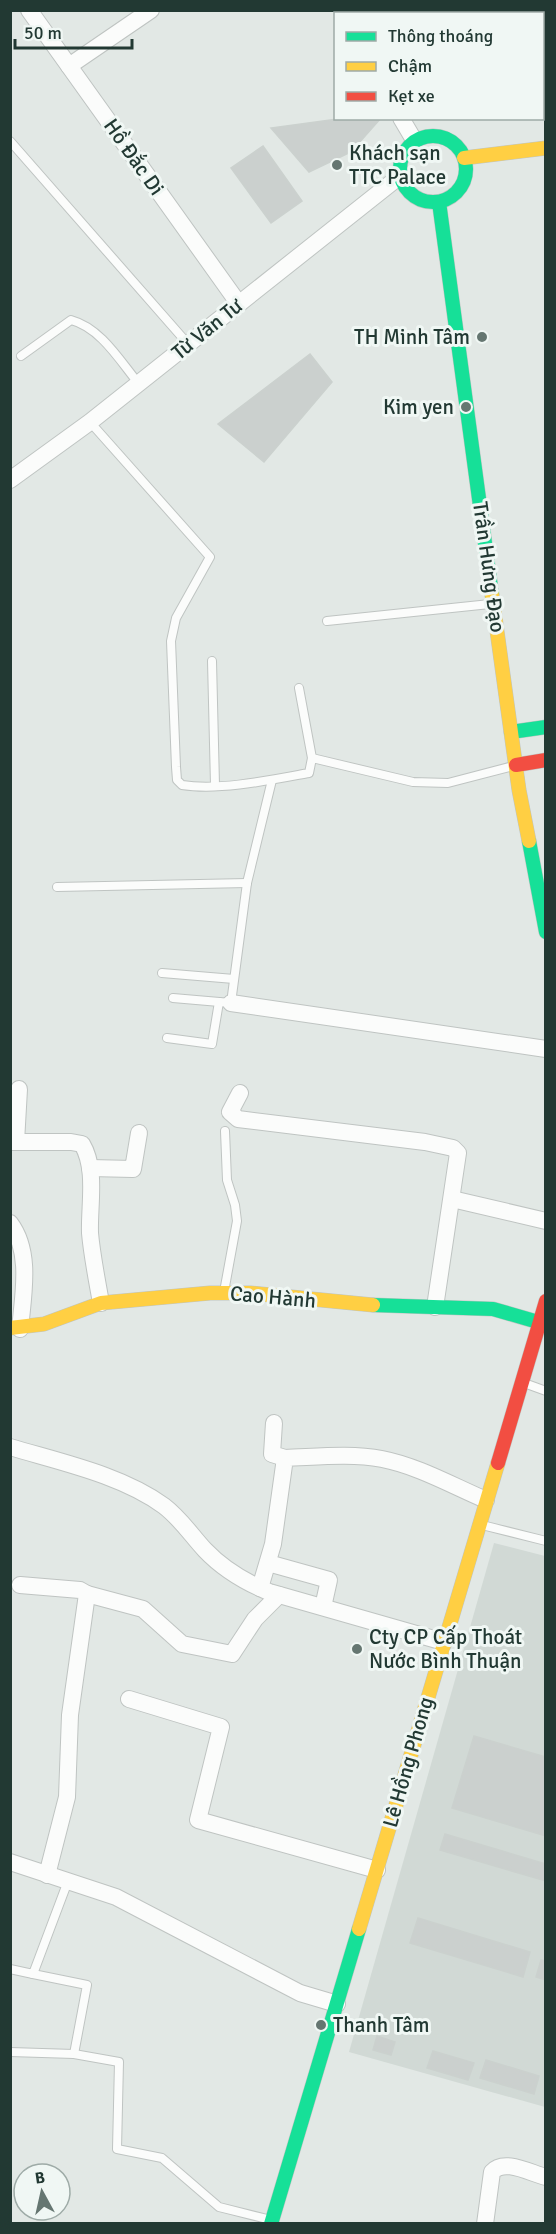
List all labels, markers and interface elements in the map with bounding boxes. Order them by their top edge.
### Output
scale bar [15,12,132,50]
legend [334,12,544,120]
text: 50 m [24,22,62,44]
text: Thông thoáng [388,25,493,47]
text: Chậm [388,55,432,77]
text: Kẹt xe [388,85,435,107]
street label: Hồ Đắc Di [98,114,170,200]
place label: Khách sạn TTC Palace [349,140,446,190]
marker: Khách sạn TTC Palace [330,158,344,172]
street label: Từ Văn Tư [166,292,249,365]
place label: TH Minh Tâm [354,324,470,350]
marker: TH Minh Tâm [475,330,489,344]
place label: Kim yen [383,394,454,420]
marker: Kim yen [459,400,473,414]
street label: Trần Hưng Đạo [467,500,511,634]
street label: Cao Hành [229,1280,317,1314]
place label: Cty CP Cấp Thoát Nước Bình Thuận [369,1624,522,1674]
marker: Cty CP Cấp Thoát Nước Bình Thuận [350,1642,364,1656]
street label: Lê Hồng Phong [377,1694,439,1830]
place label: Thanh Tâm [333,2012,430,2038]
marker: Thanh Tâm [314,2018,328,2032]
north arrow [12,2162,72,2222]
text: B [34,2168,46,2189]

